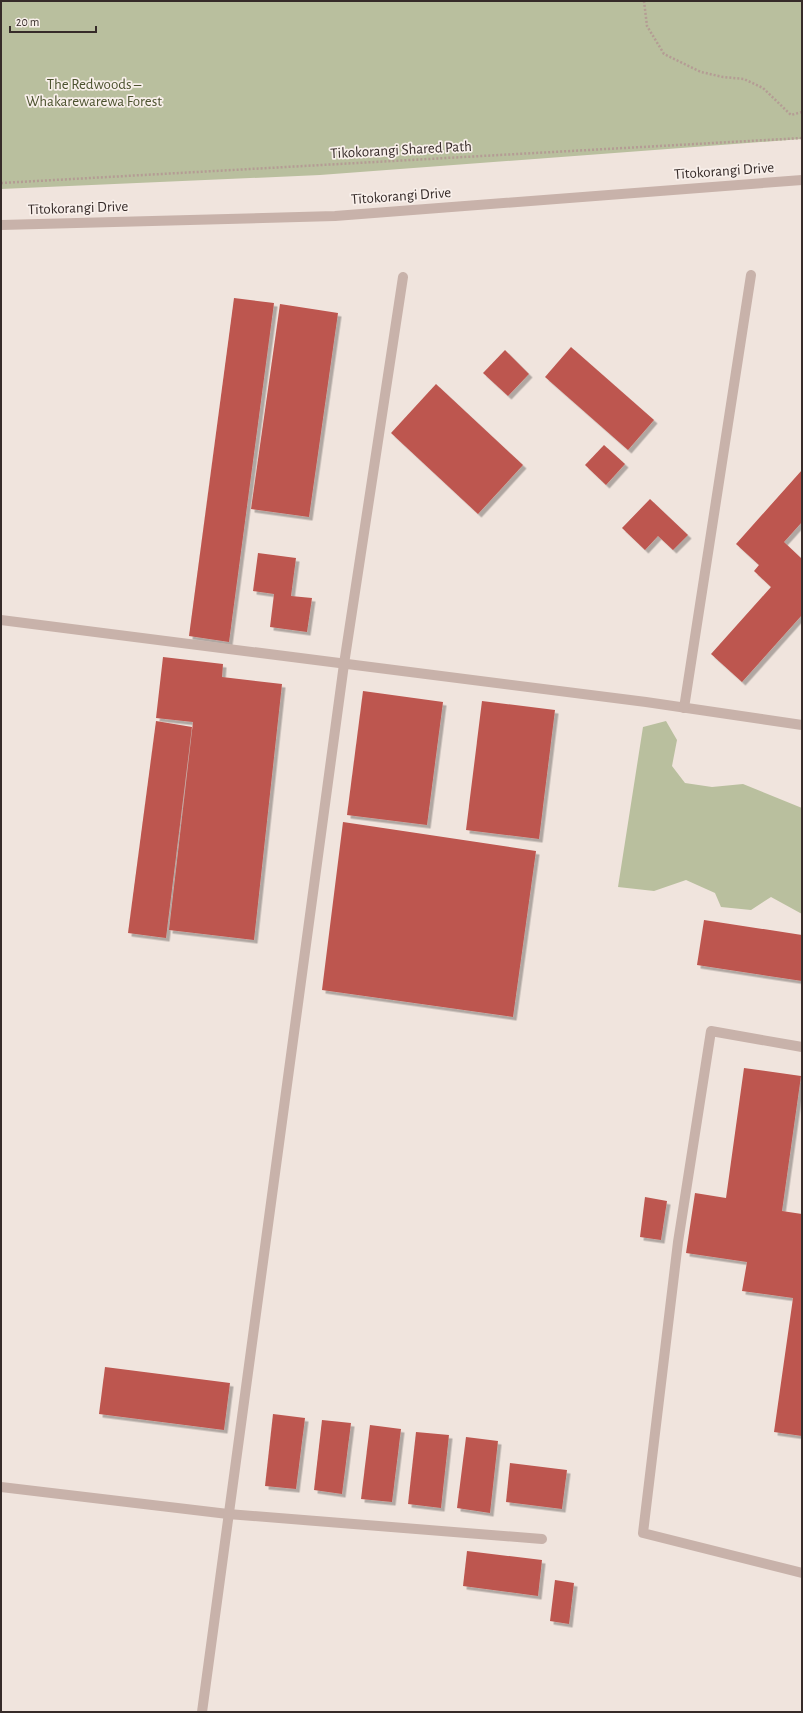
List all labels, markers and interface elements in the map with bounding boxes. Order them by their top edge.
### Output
scale bar [10,8,96,34]
text: 20 m [16,16,39,28]
park label: The Redwoods – Whakarewarewa Forest [26,77,162,109]
street label: Tikokorangi Shared Path [330,139,472,161]
street label: Tītokorangi Drive [673,160,775,182]
street label: Tītokorangi Drive [350,185,452,207]
street label: Tītokorangi Drive [27,199,129,217]

